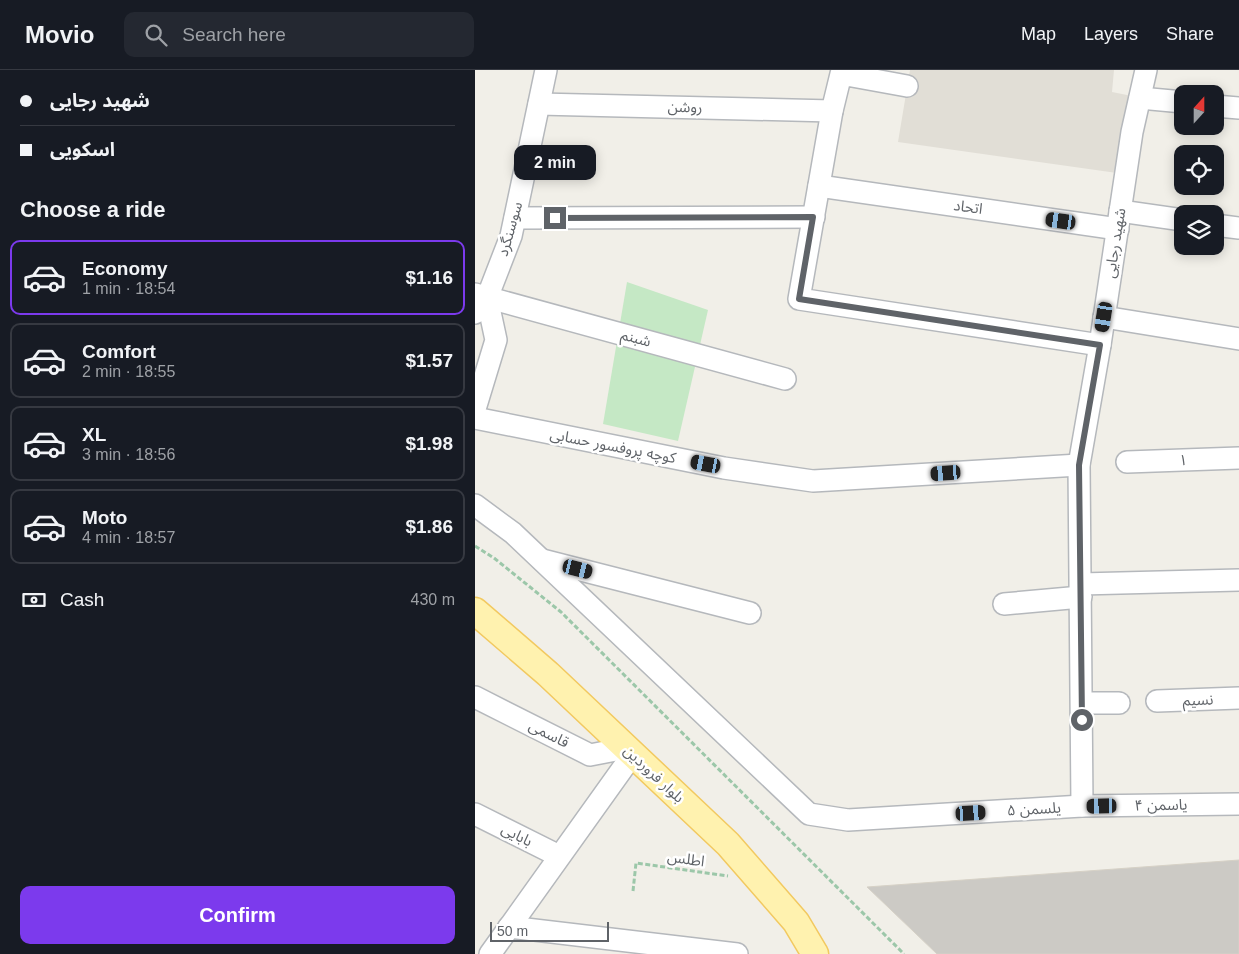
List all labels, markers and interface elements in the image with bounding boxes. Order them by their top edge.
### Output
search box [124,12,474,57]
text: Movio [25,21,94,48]
icon: search [142,21,170,49]
text: Search here [182,24,286,45]
text: Map [1021,24,1056,44]
text: Layers [1084,24,1138,44]
text: Share [1166,24,1214,44]
north arrow [1174,85,1224,135]
map controls [1174,85,1224,255]
text: شهید رجایی [50,90,150,111]
street label: روشن [667,98,703,116]
text: اسکویی [50,139,115,160]
button: locate [1174,145,1224,195]
callout: 2 min [514,146,596,180]
text: 2 min [534,154,576,171]
street label: اتحاد [952,196,984,217]
text: Choose a ride [20,197,165,222]
street label: سوسنگرد [494,199,526,258]
button: layers [1174,205,1224,255]
street label: شهید رجایی [1101,206,1129,279]
route end [544,207,566,229]
car [1045,211,1076,231]
icon: car [22,255,67,300]
text: Economy [82,258,168,279]
text: $1.16 [405,267,453,288]
text: 1 min · 18:54 [82,280,175,297]
car [1094,301,1113,333]
street label: شبنم [618,325,653,353]
icon: car [22,338,67,383]
text: Comfort [82,341,156,362]
text: $1.57 [405,350,453,371]
text: 2 min · 18:55 [82,363,175,380]
icon: car [22,421,67,466]
text: XL [82,424,106,445]
street label: کوچه پروفسور حسابی [548,425,678,468]
text: $1.98 [405,433,453,454]
text: 3 min · 18:56 [82,446,175,463]
street label: ۱ [1178,451,1188,468]
car [689,454,722,474]
car [930,464,961,482]
icon: car [22,504,67,549]
text: Moto [82,507,127,528]
text: $1.86 [405,516,453,537]
text: 4 min · 18:57 [82,529,175,546]
car [561,558,594,580]
icon: cash [20,586,48,614]
text: Cash [60,589,104,610]
text: 430 m [411,591,455,608]
street label: نسیم [1182,690,1214,712]
route start [1071,709,1093,731]
street label: قاسمی [526,716,572,752]
street label: بلوار فروردین [620,742,688,806]
street label: یاسمن ۴ [1134,796,1188,814]
car [1086,798,1117,814]
street label: یلسمن ۵ [1007,799,1061,819]
car [955,805,986,821]
street label: بابایی [499,820,535,850]
street label: اطلس [666,847,706,871]
button: Confirm [20,886,455,944]
scale bar [490,919,609,942]
text: 50 m [497,923,528,939]

